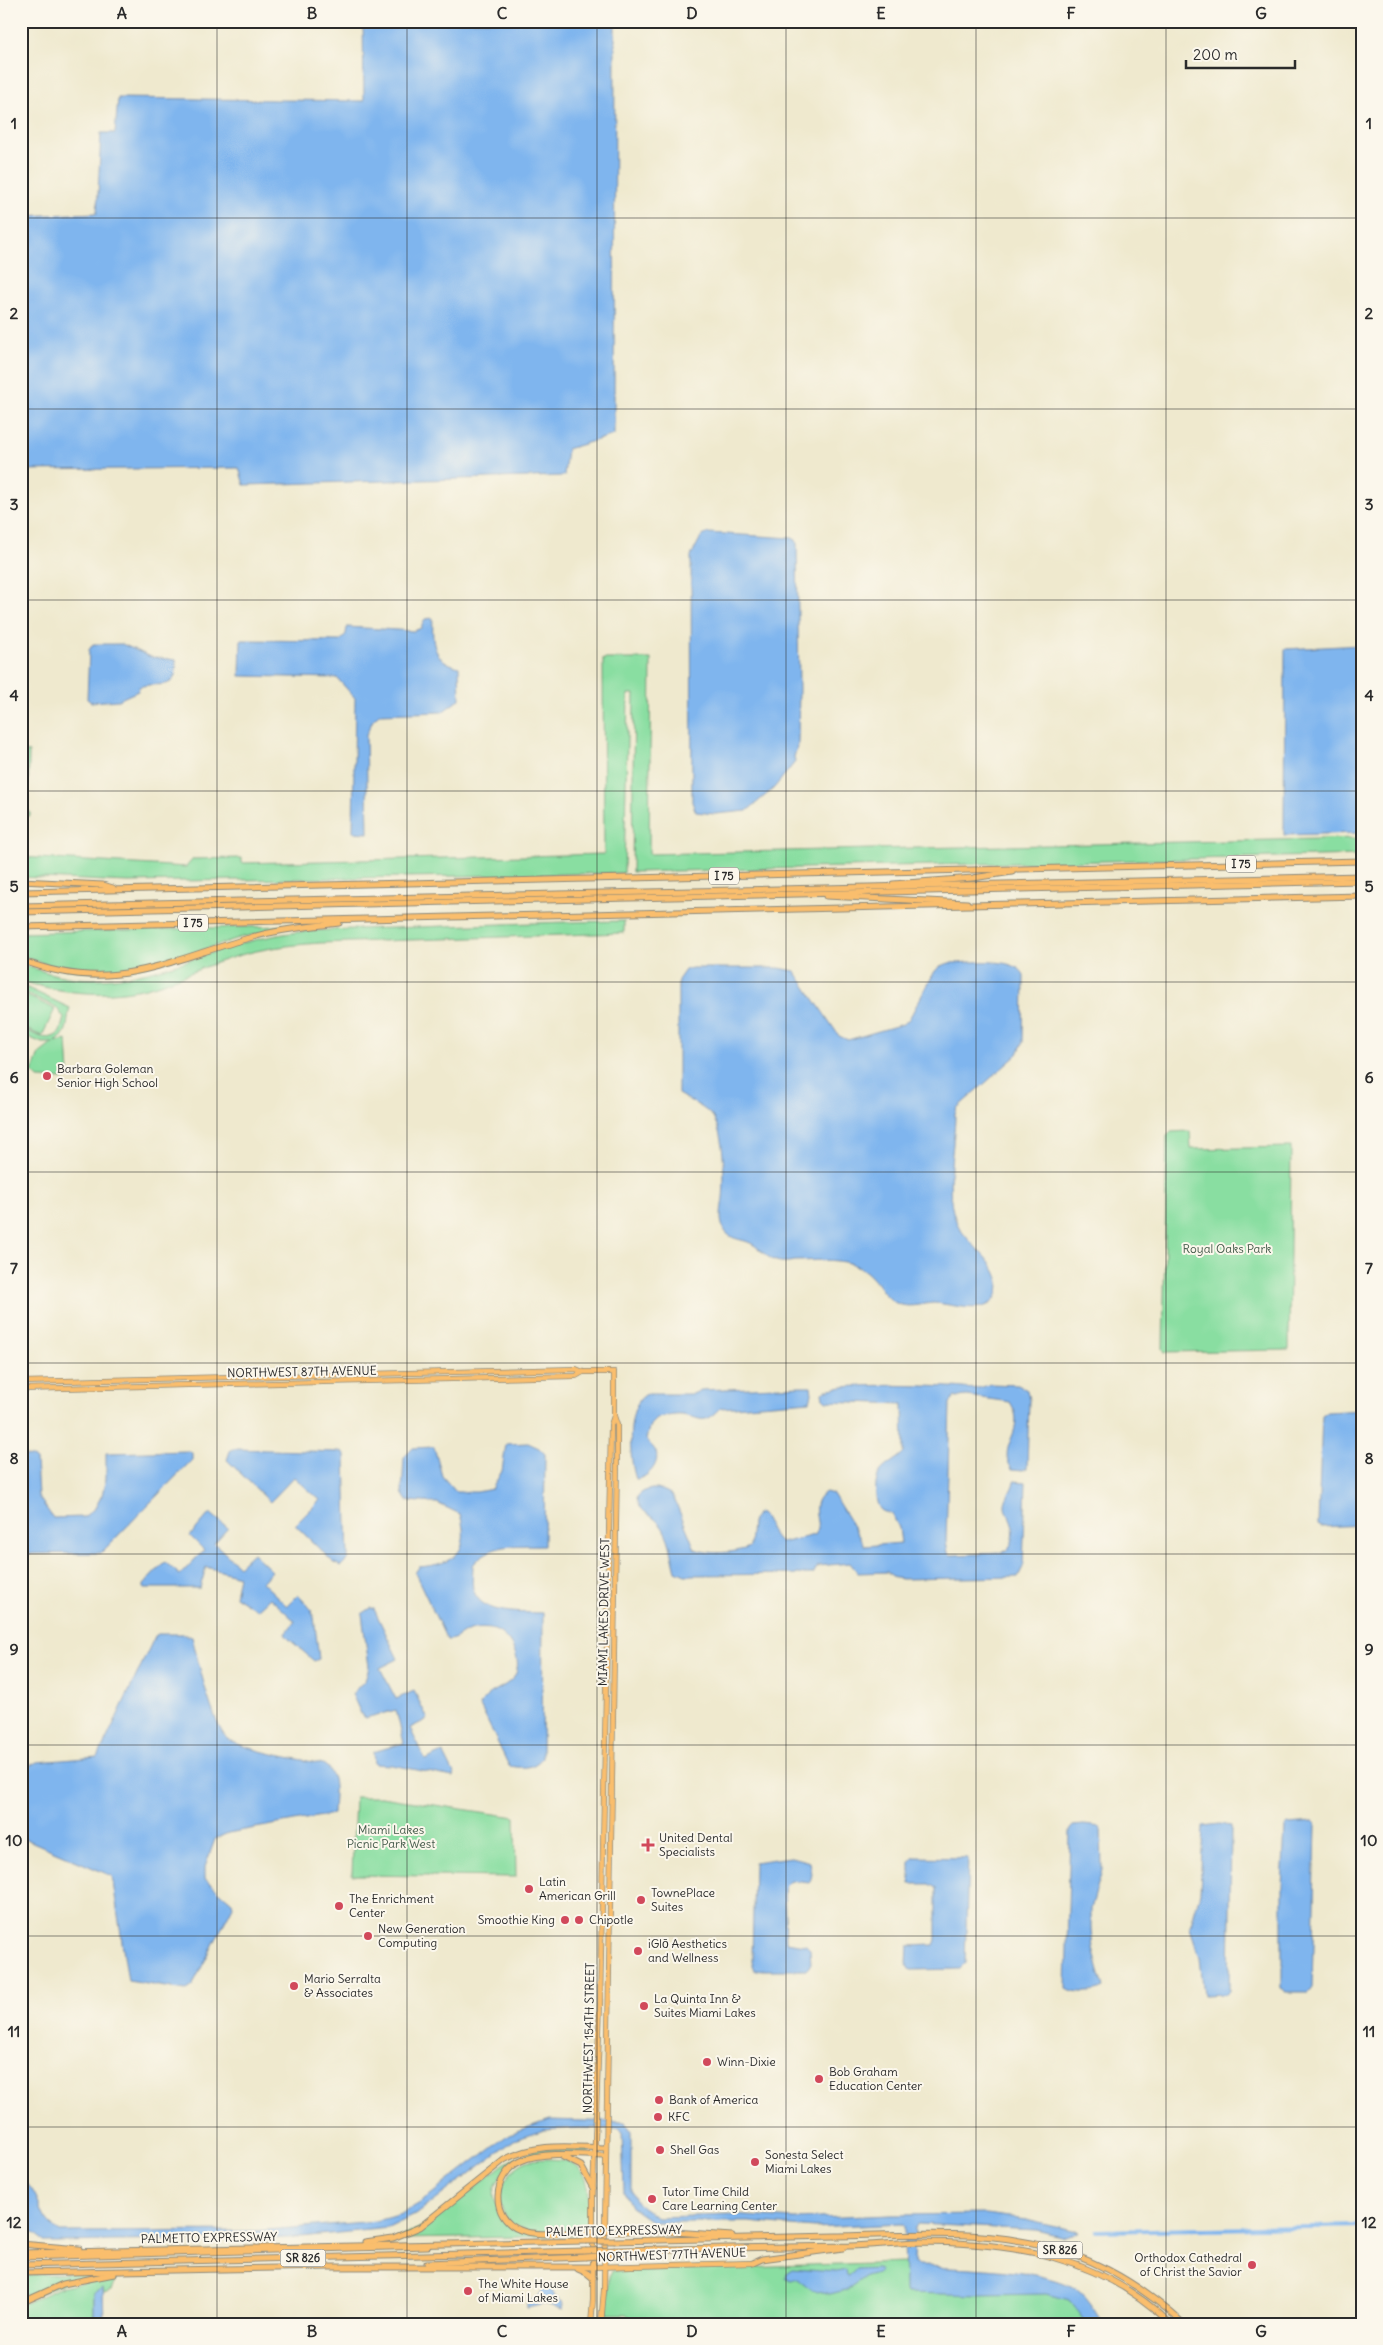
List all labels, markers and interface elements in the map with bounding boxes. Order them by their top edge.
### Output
text: A [117,3,127,23]
text: B [307,3,318,23]
text: C [497,3,508,23]
text: D [686,3,698,23]
text: E [876,3,886,23]
text: F [1066,3,1076,23]
text: G [1255,3,1267,23]
scale bar [1186,38,1294,70]
text: 200 m [1193,45,1238,64]
text: 1 [11,113,17,133]
text: 1 [1366,113,1372,133]
text: 2 [10,303,19,323]
text: 2 [1365,303,1374,323]
text: 3 [9,494,19,514]
text: 3 [1364,494,1374,514]
text: 4 [9,685,19,705]
text: 4 [1364,685,1374,705]
road number: I 75 [1226,856,1256,872]
road number: I 75 [709,868,739,884]
text: 5 [9,876,19,896]
text: 5 [1364,876,1374,896]
road number: I 75 [178,914,208,931]
place label: Barbara Goleman Senior High School [57,1061,158,1090]
text: 6 [9,1067,19,1087]
text: 6 [1364,1067,1374,1087]
marker: Barbara Goleman Senior High School [41,1070,53,1082]
park label: Royal Oaks Park [1183,1241,1271,1256]
text: 7 [10,1258,18,1278]
text: 7 [1365,1258,1373,1278]
street label: NORTHWEST 87TH AVENUE [227,1363,377,1380]
text: 8 [9,1448,19,1468]
text: 8 [1364,1448,1374,1468]
street label: MIAMI LAKES DRIVE WEST [595,1538,612,1686]
text: 9 [9,1639,19,1659]
text: 9 [1364,1639,1374,1659]
park label: Miami Lakes Picnic Park West [347,1822,435,1851]
text: 10 [6,1830,22,1850]
place label: United Dental Specialists [659,1830,732,1859]
text: 10 [1361,1830,1377,1850]
marker: United Dental Specialists [641,1838,655,1852]
place label: Latin American Grill [539,1874,616,1903]
marker: Latin American Grill [523,1883,535,1895]
place label: TownePlace Suites [651,1885,715,1914]
place label: The Enrichment Center [349,1891,434,1920]
marker: TownePlace Suites [635,1894,647,1906]
marker: The Enrichment Center [333,1900,345,1912]
place label: Smoothie King [478,1912,555,1927]
place label: Chipotle [589,1912,633,1927]
marker: Smoothie King [559,1914,571,1926]
marker: Chipotle [573,1914,585,1926]
place label: New Generation Computing [378,1921,466,1950]
marker: New Generation Computing [362,1930,374,1942]
place label: iGlō Aesthetics and Wellness [648,1936,727,1965]
marker: iGlō Aesthetics and Wellness [632,1945,644,1957]
street label: NORTHWEST 154TH STREET [580,1963,597,2113]
place label: Mario Serralta & Associates [304,1971,381,2000]
marker: Mario Serralta & Associates [288,1980,300,1992]
place label: La Quinta Inn & Suites Miami Lakes [654,1991,756,2020]
marker: La Quinta Inn & Suites Miami Lakes [638,2000,650,2012]
text: 11 [8,2021,20,2041]
text: 11 [1363,2021,1375,2041]
place label: Winn-Dixie [717,2054,776,2069]
marker: Winn-Dixie [701,2056,713,2068]
place label: Bob Graham Education Center [829,2064,922,2093]
marker: Bob Graham Education Center [813,2073,825,2085]
place label: Bank of America [669,2092,758,2107]
marker: Bank of America [653,2094,665,2106]
place label: KFC [668,2109,690,2124]
marker: KFC [652,2111,664,2123]
place label: Shell Gas [670,2142,719,2157]
marker: Shell Gas [654,2144,666,2156]
place label: Sonesta Select Miami Lakes [765,2147,844,2176]
marker: Sonesta Select Miami Lakes [749,2156,761,2168]
place label: Tutor Time Child Care Learning Center [662,2184,777,2213]
marker: Tutor Time Child Care Learning Center [646,2193,658,2205]
text: 12 [6,2212,22,2232]
text: 12 [1361,2212,1377,2232]
street label: PALMETTO EXPRESSWAY [546,2222,683,2239]
street label: PALMETTO EXPRESSWAY [141,2229,278,2246]
road number: SR 826 [1038,2242,1082,2258]
street label: NORTHWEST 77TH AVENUE [598,2244,746,2265]
road number: SR 826 [280,2250,326,2266]
place label: Orthodox Cathedral of Christ the Savior [1134,2250,1242,2279]
marker: Orthodox Cathedral of Christ the Savior [1246,2259,1258,2271]
place label: The White House of Miami Lakes [478,2276,569,2305]
marker: The White House of Miami Lakes [462,2285,474,2297]
text: A [117,2321,127,2341]
text: B [307,2321,318,2341]
text: C [497,2321,508,2341]
text: D [686,2321,698,2341]
text: E [876,2321,886,2341]
text: F [1066,2321,1076,2341]
text: G [1255,2321,1267,2341]

